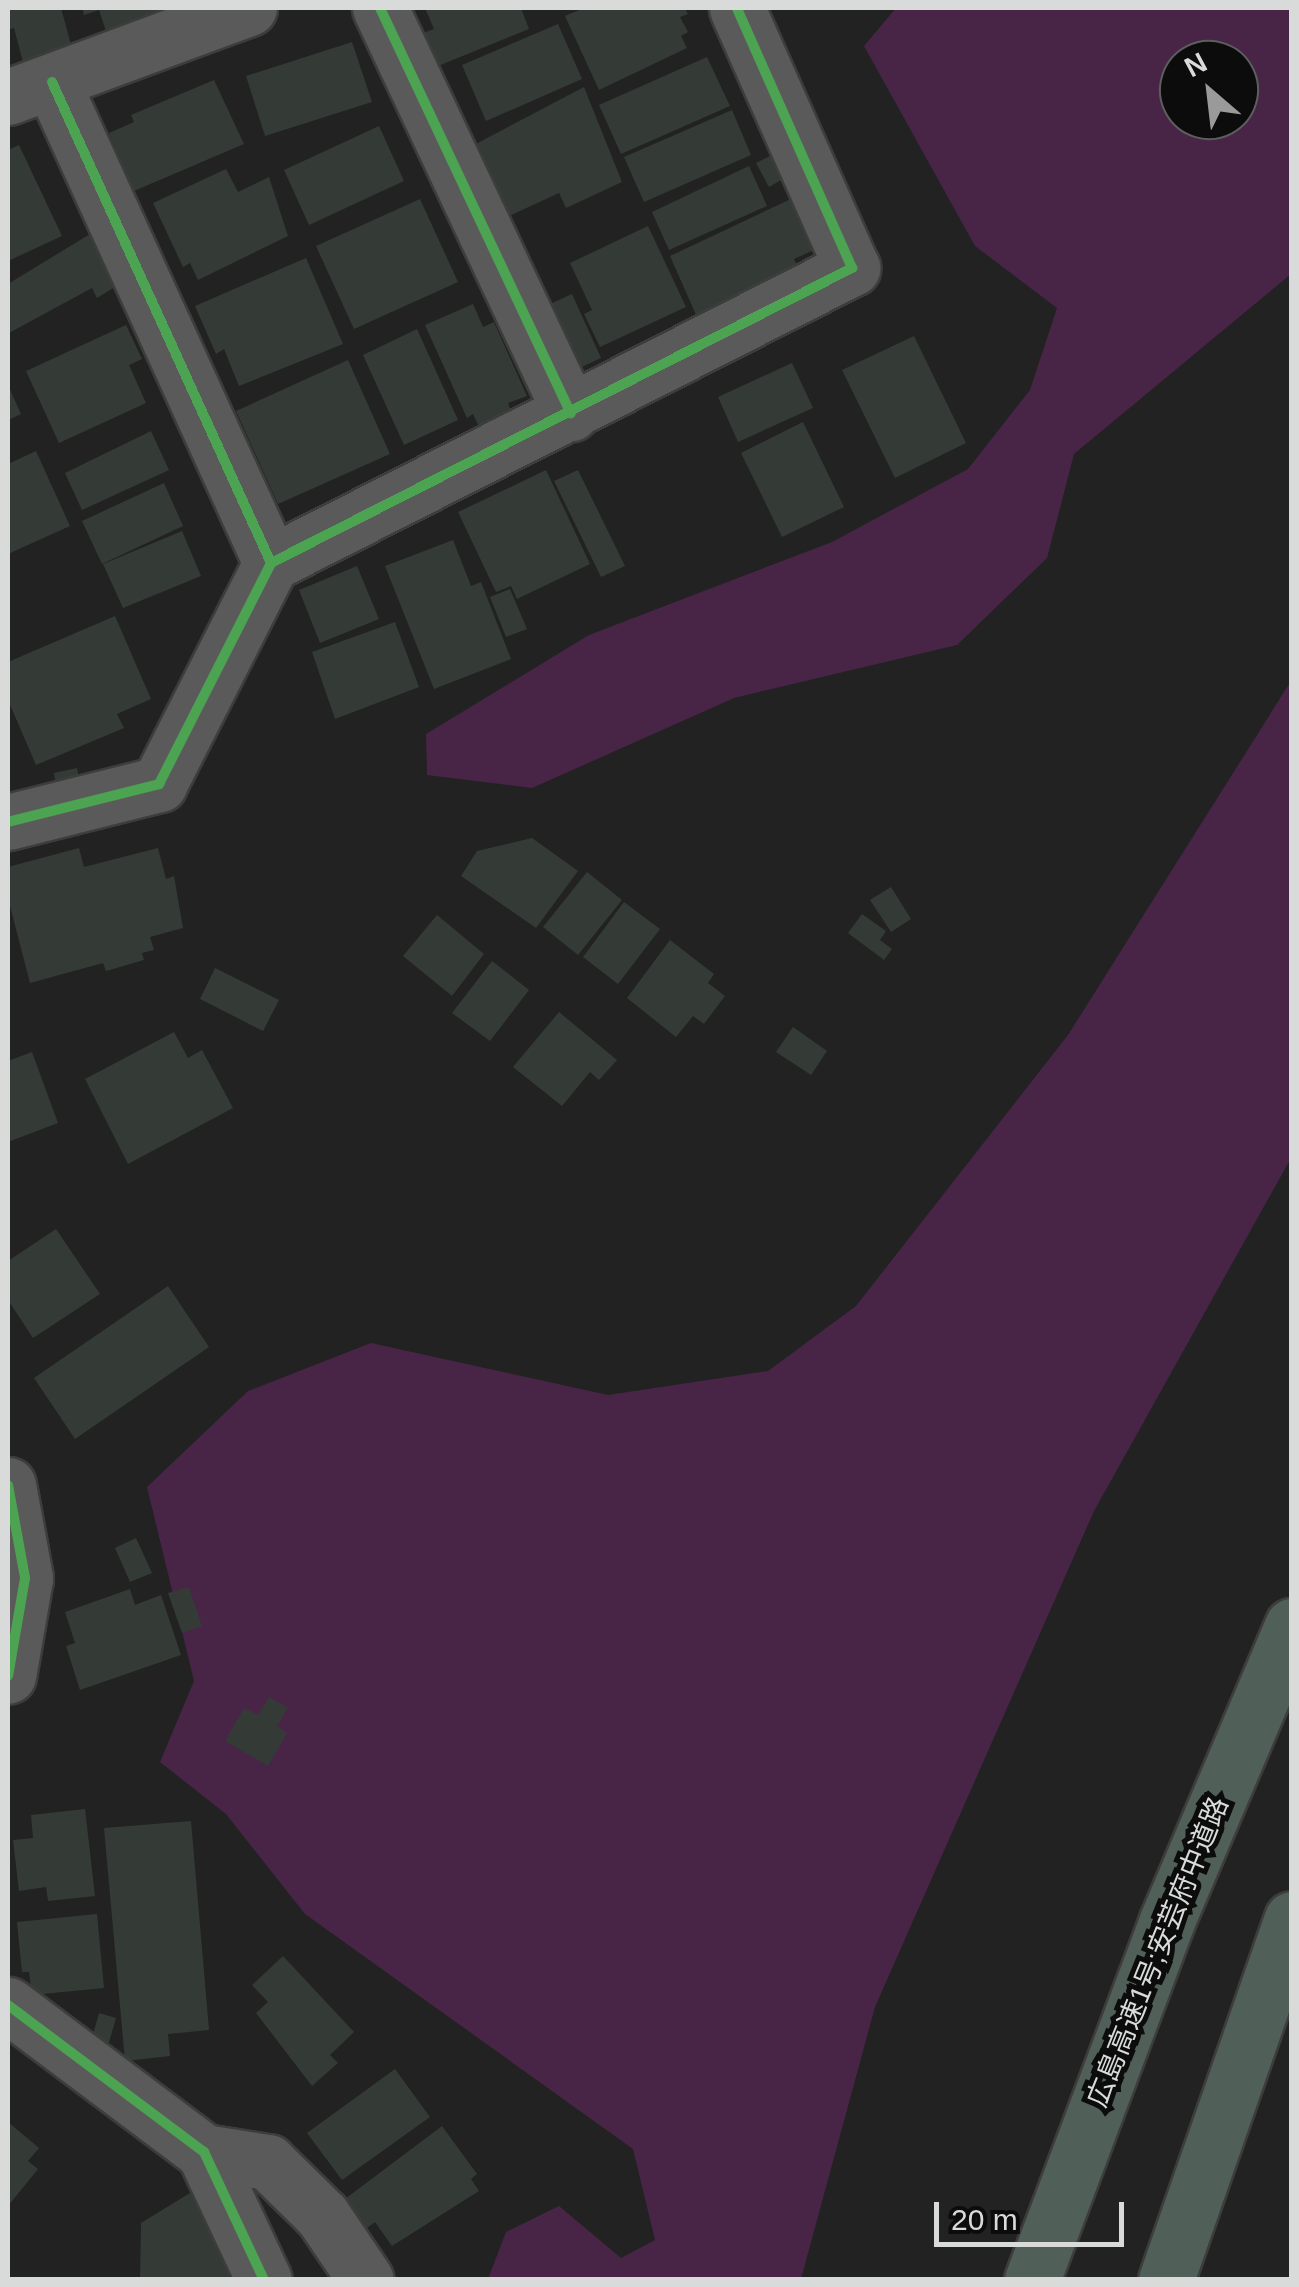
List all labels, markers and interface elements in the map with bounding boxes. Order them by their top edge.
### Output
north arrow [1159,40,1259,140]
text: N [1179,46,1212,83]
street label: 広島高速1号;安芸府中道路 [1080,1792,1236,2112]
scale bar [939,2182,1129,2244]
text: 20 m [951,2203,1018,2236]

